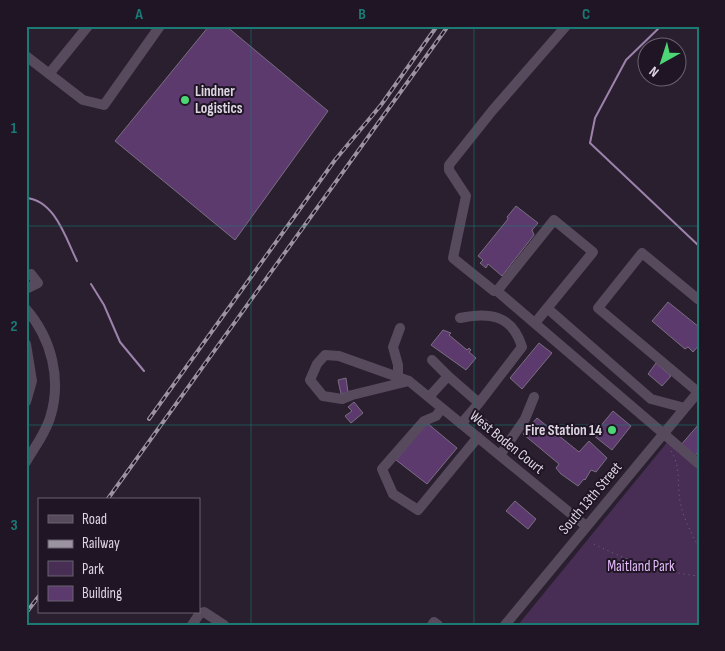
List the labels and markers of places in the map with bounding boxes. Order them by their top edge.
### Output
place label: Lindner Logistics [195,82,243,118]
marker: Lindner Logistics [179,94,191,106]
place label: Fire Station 14 [525,421,602,440]
marker: Fire Station 14 [606,424,618,436]

